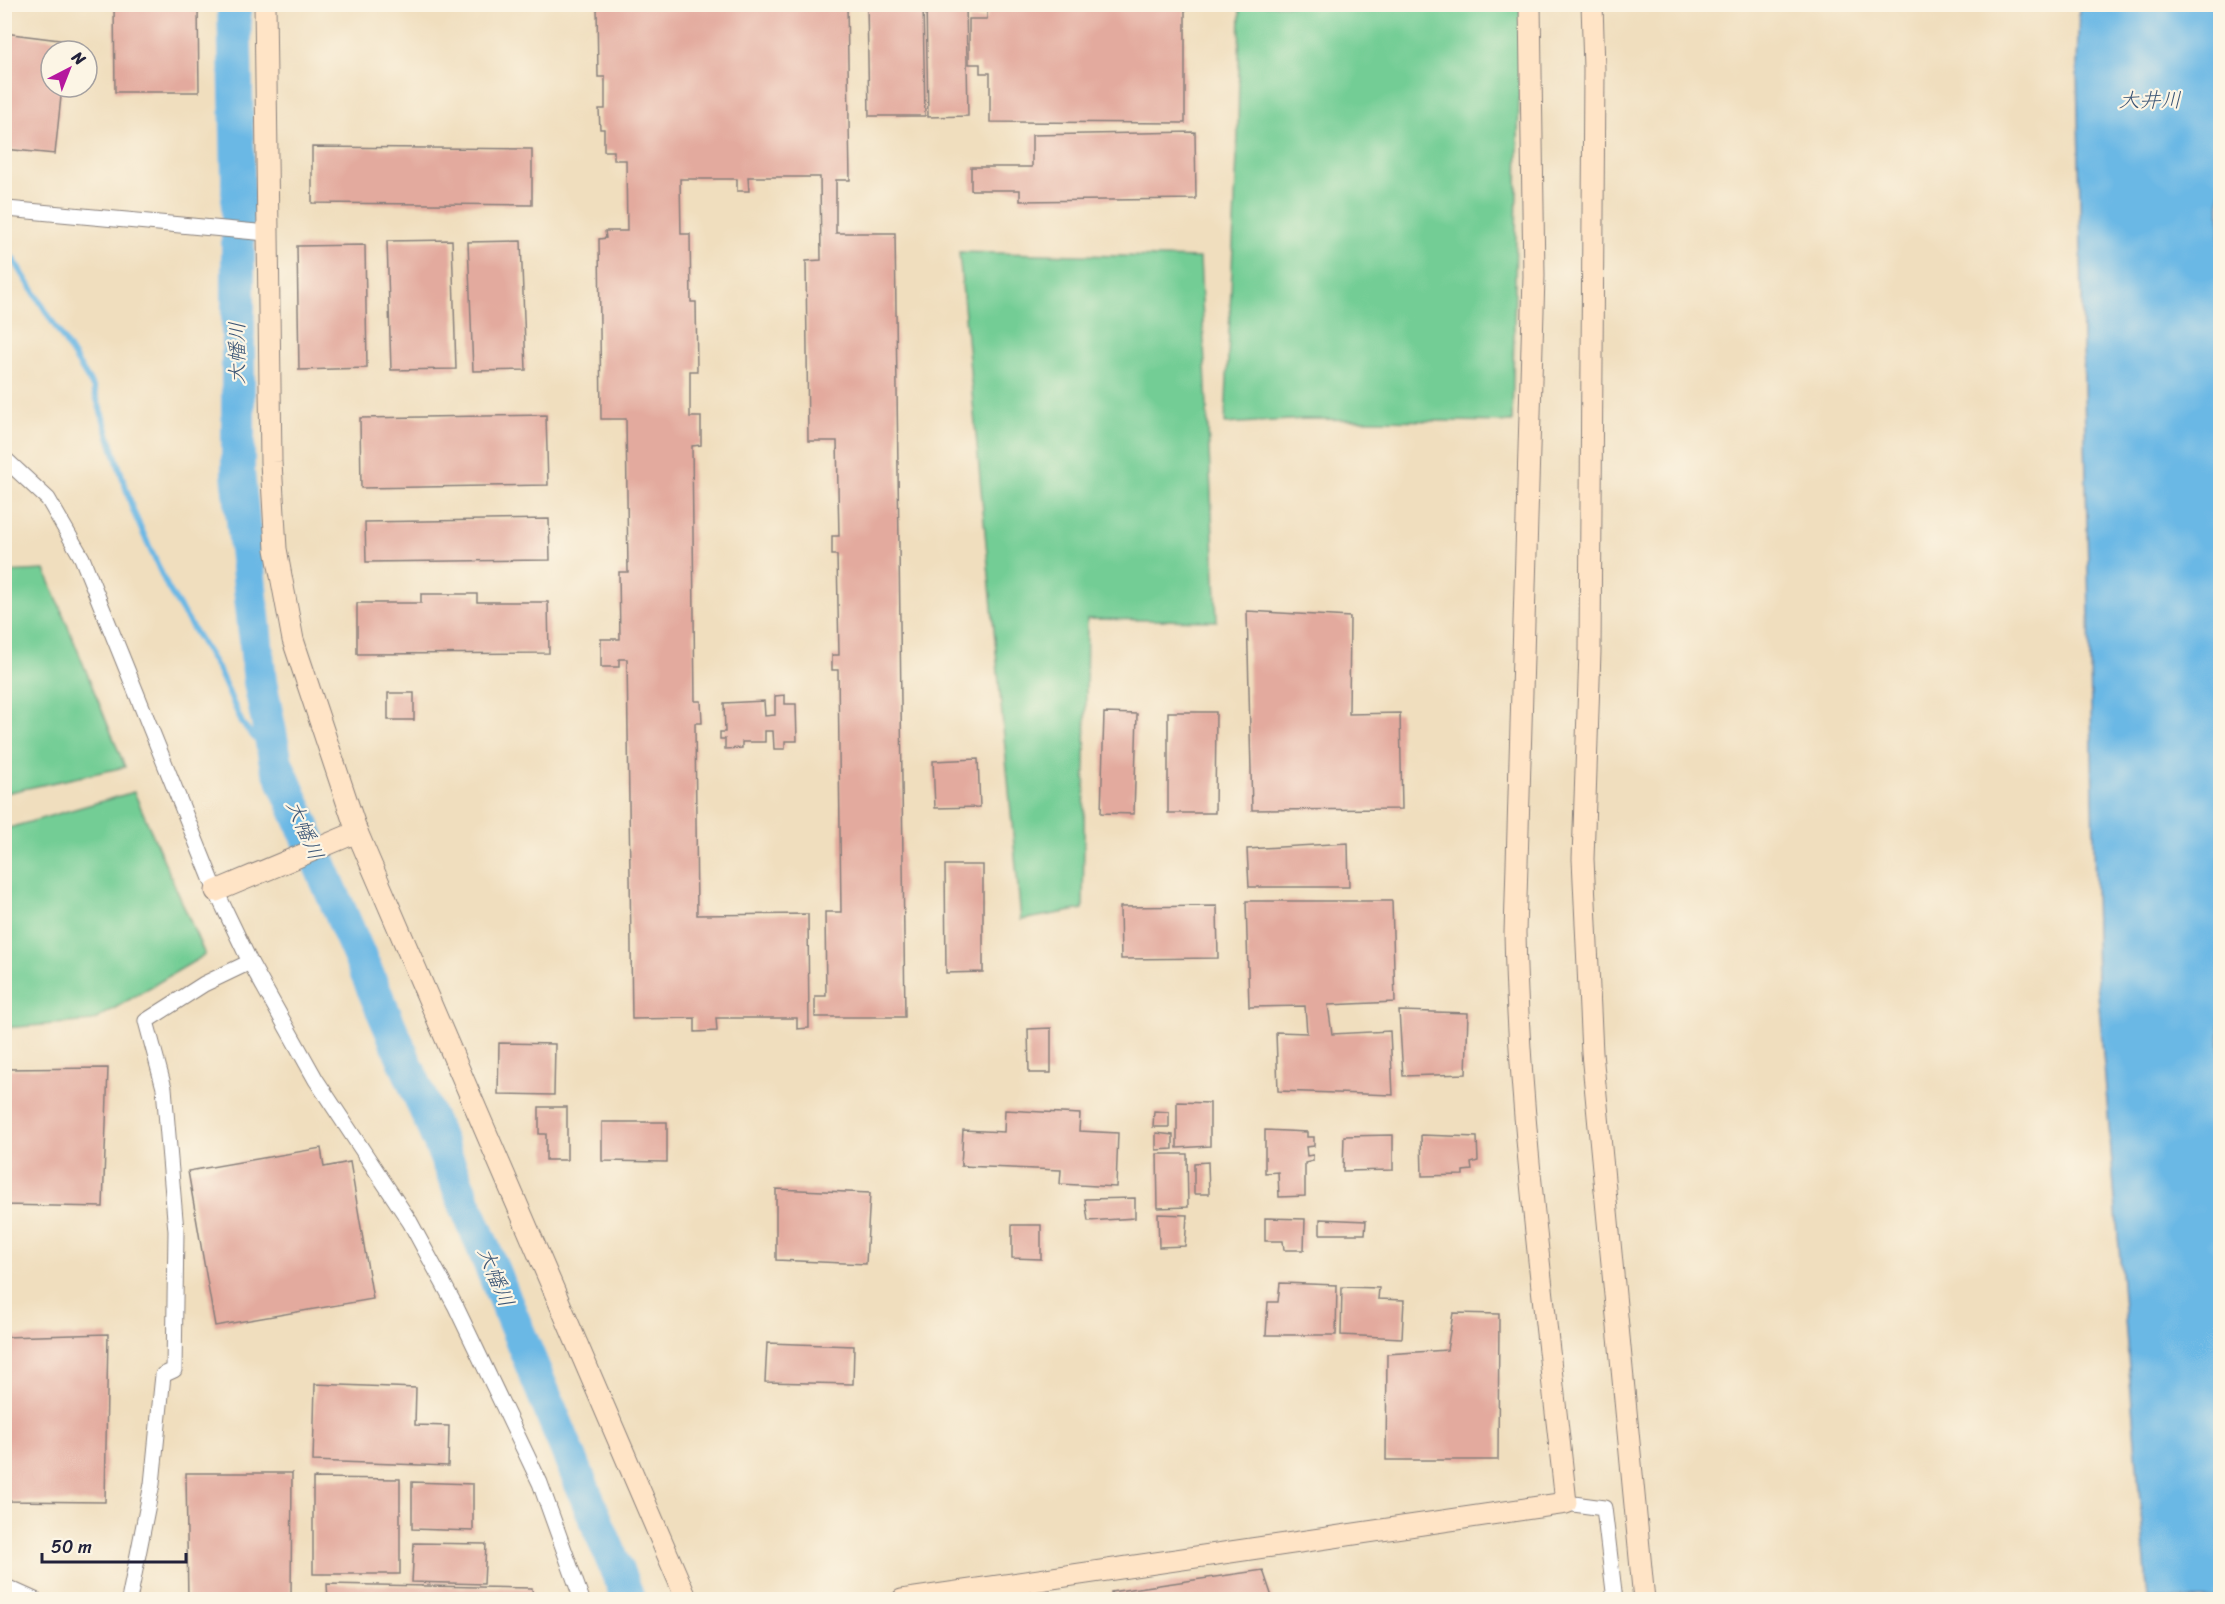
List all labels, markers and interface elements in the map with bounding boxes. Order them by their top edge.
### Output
north arrow [39,39,99,99]
text: N [64,43,93,73]
water label: 大井川 [2119,81,2182,119]
water label: 大幡川 [218,322,256,385]
water label: 大幡川 [275,794,335,866]
water label: 大幡川 [467,1241,525,1313]
scale bar [42,1526,186,1564]
text: 50 m [51,1531,92,1563]

